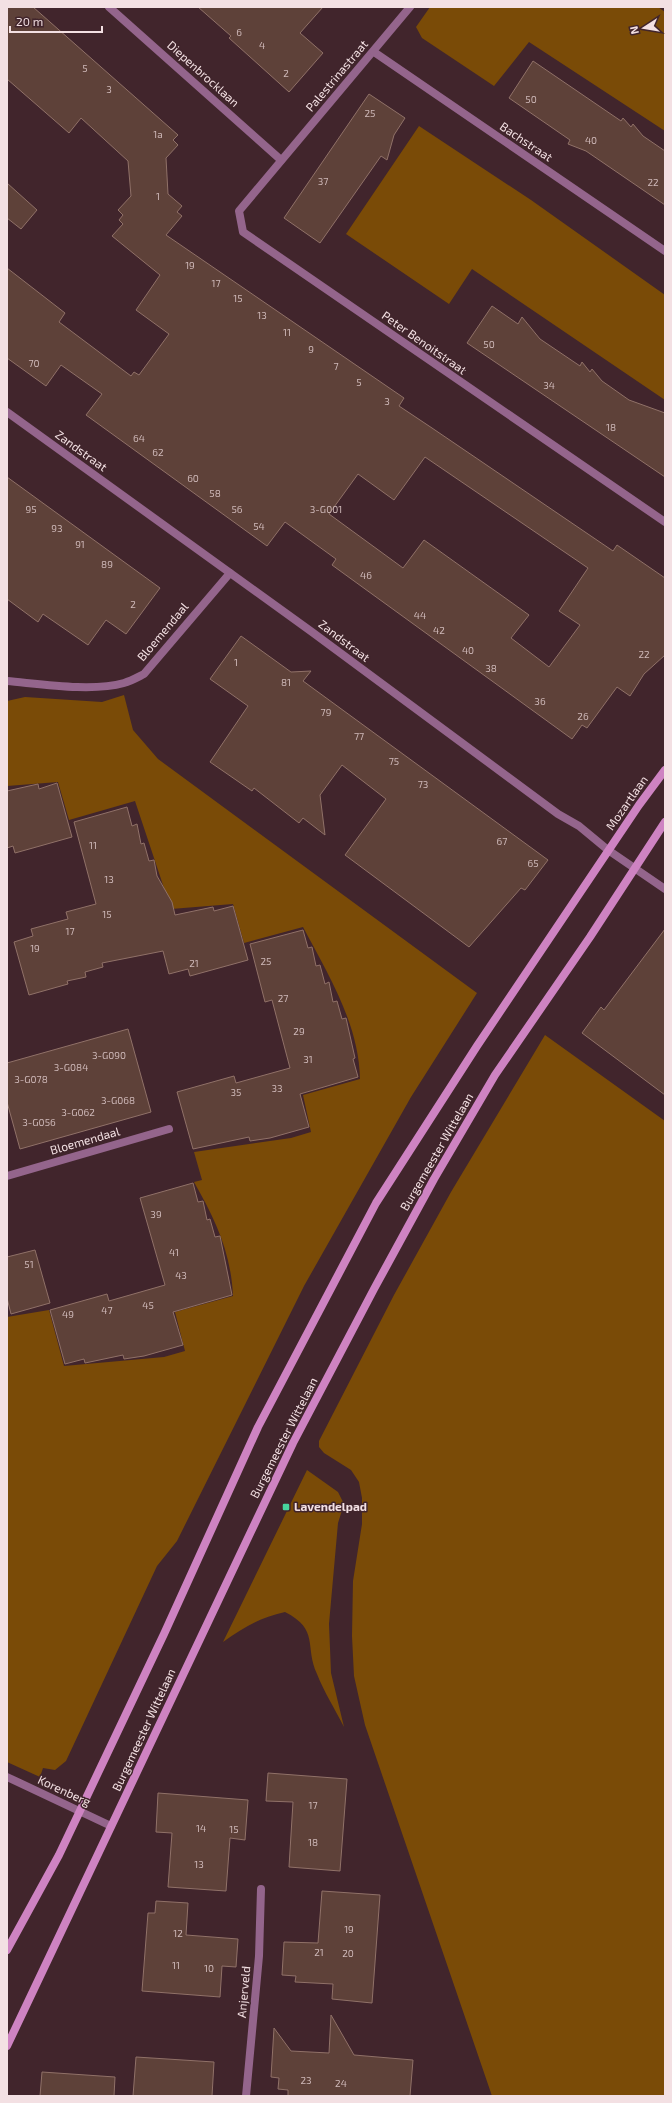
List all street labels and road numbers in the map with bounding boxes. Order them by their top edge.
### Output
street label: Palestrinastraat [302,36,370,114]
street label: Diepenbrocklaan [165,37,242,109]
street label: Bachstraat [498,119,556,164]
street label: Peter Benoitstraat [380,308,470,377]
street label: Zandstraat [53,427,110,474]
street label: Bloemendaal [134,599,191,663]
street label: Zandstraat [316,616,373,664]
street label: Mozartlaan [602,773,650,832]
street label: Burgemeester Wittelaan [397,1090,476,1213]
street label: Bloemendaal [48,1123,122,1157]
street label: Burgemeester Wittelaan [247,1375,320,1500]
street label: Burgemeester Wittelaan [109,1666,178,1793]
street label: Korenberg [36,1772,93,1809]
street label: Anjerveld [234,1965,253,2018]

